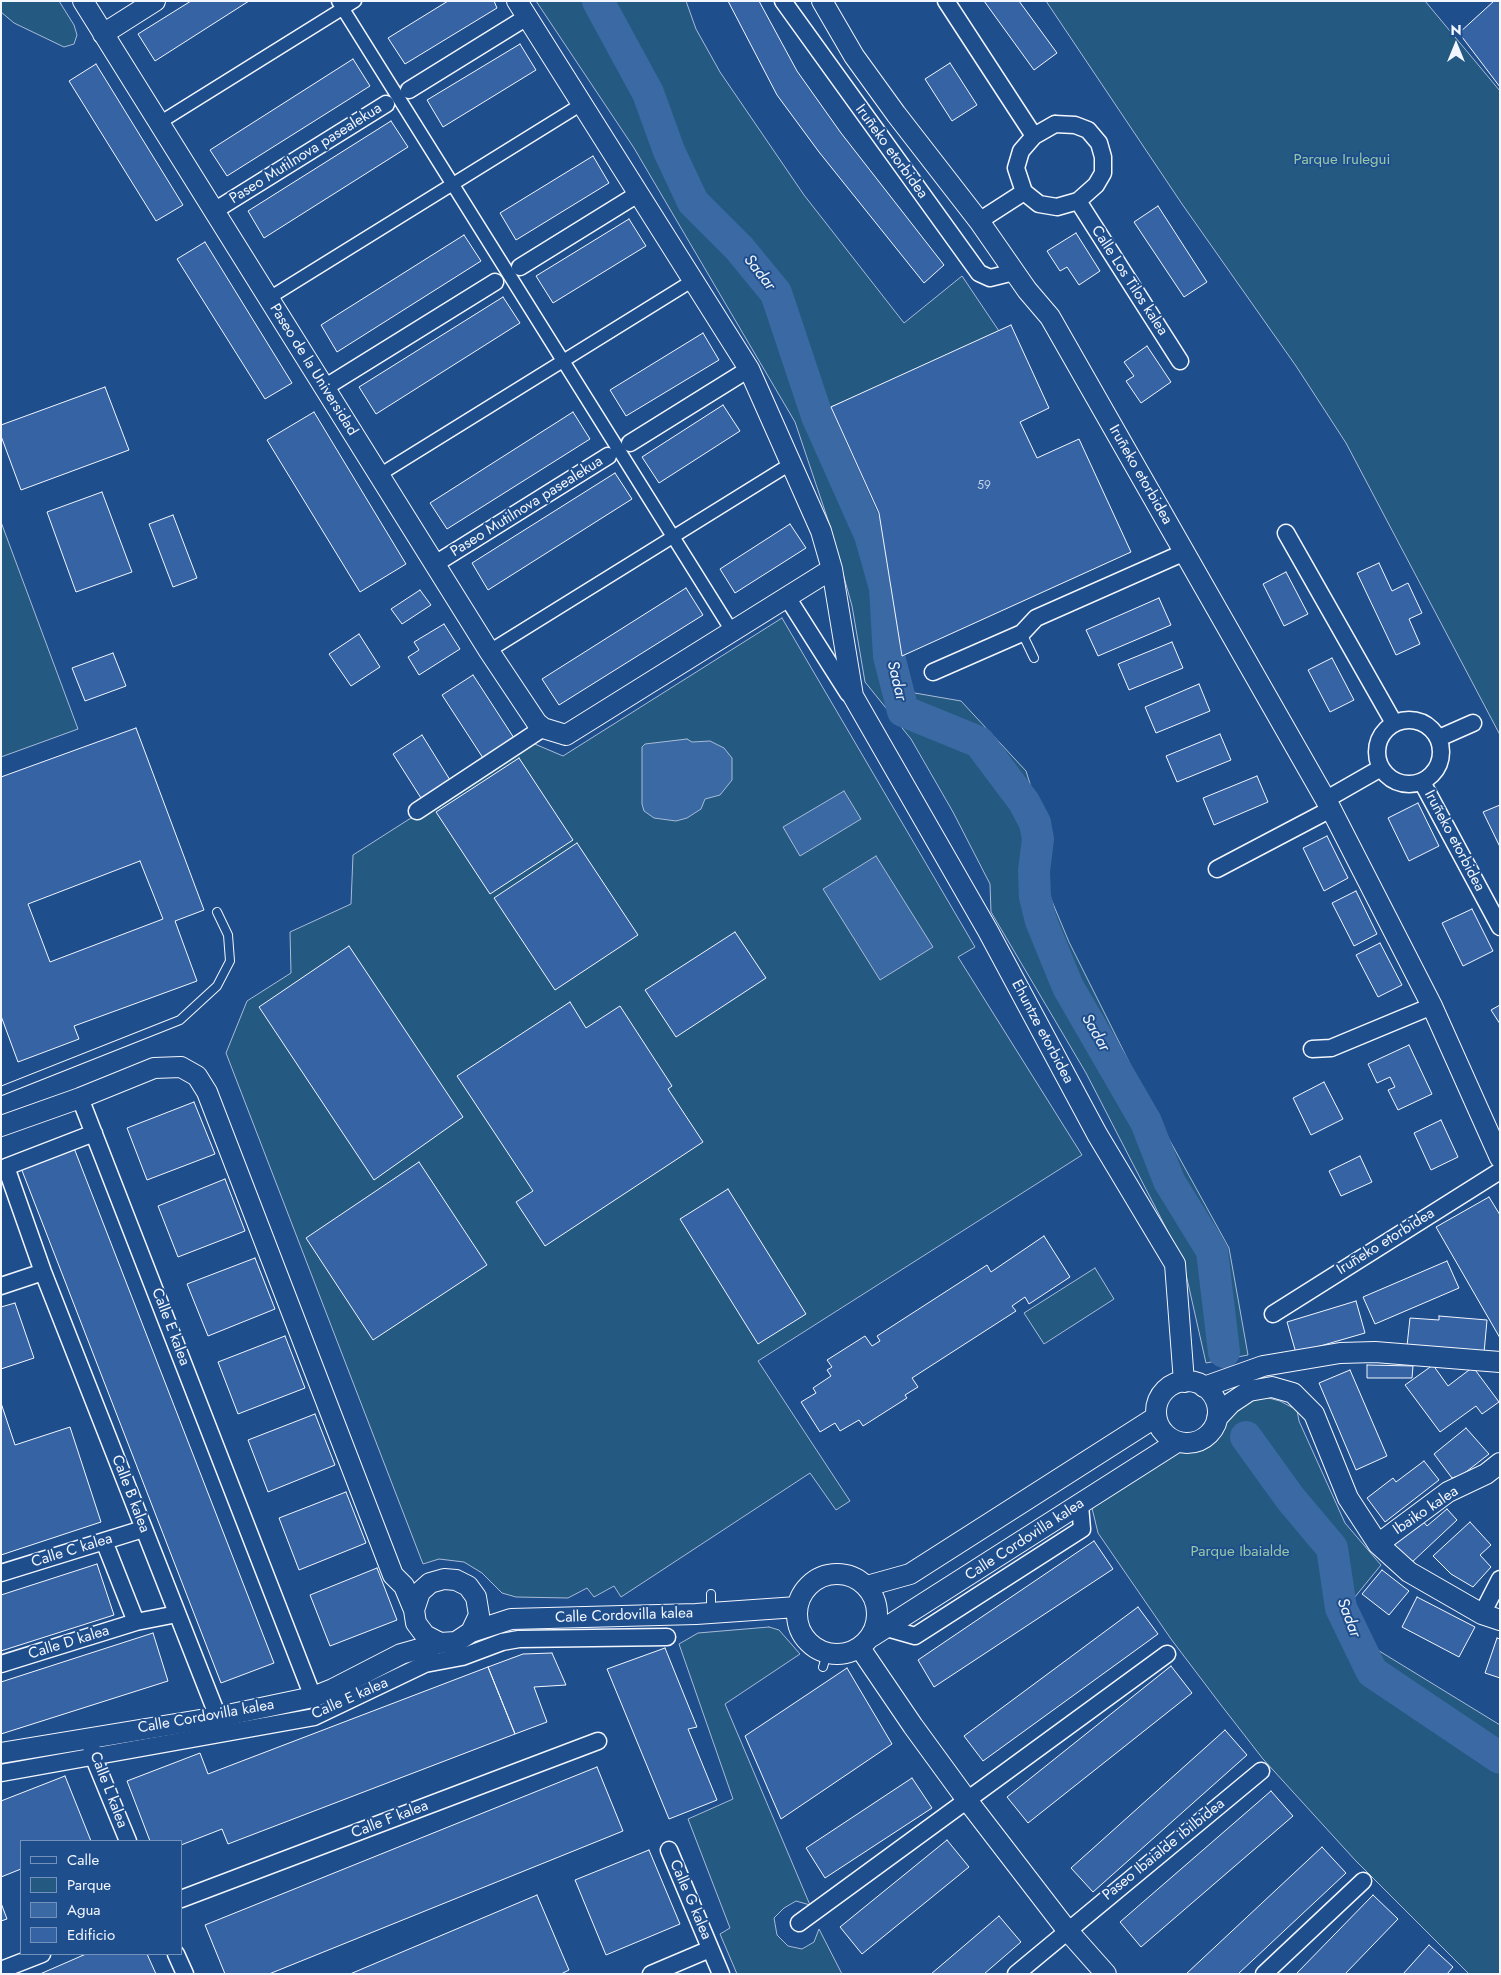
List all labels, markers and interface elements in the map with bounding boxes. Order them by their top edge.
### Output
north arrow [1431,20,1481,70]
text: N [1450,20,1462,40]
street label: Paseo Mutilnova pasealekua [227,100,385,208]
street label: Iruñeko etorbidea [851,101,931,203]
park label: Parque Irulegui [1294,151,1390,169]
street label: Calle Los Tilos kalea [1087,223,1171,339]
water label: Sadar [739,251,779,295]
street label: Paseo de la Universidad [265,301,361,439]
street label: Iruñeko etorbidea [1104,422,1176,528]
street label: Paseo Mutilnova pasealekua [448,453,606,561]
house number: 59 [977,479,991,493]
water label: Sadar [882,659,910,703]
street label: Iruñeko etorbidea [1420,787,1488,895]
street label: Ehuntze etorbidea [1007,977,1077,1087]
water label: Sadar [1077,1011,1113,1055]
street label: Iruñeko etorbidea [1334,1205,1438,1279]
street label: Calle E kalea [147,1286,193,1368]
street label: Calle B kalea [107,1453,153,1535]
street label: Ibaiko kalea [1390,1483,1462,1539]
street label: Calle Cordovilla kalea [962,1495,1088,1585]
street label: Calle C kalea [29,1530,115,1572]
park label: Parque Ibaialde [1191,1543,1289,1561]
water label: Sadar [1332,1596,1364,1640]
street label: Calle Cordovilla kalea [555,1605,693,1627]
street label: Calle D kalea [26,1622,112,1664]
street label: Calle E kalea [309,1674,391,1724]
street label: Calle Cordovilla kalea [136,1696,276,1738]
street label: Calle L kalea [85,1749,131,1831]
street label: Paseo Ibaialde ibilbidea [1099,1795,1229,1905]
street label: Calle F kalea [349,1797,431,1843]
legend [20,1840,182,1955]
text: Calle [67,1849,99,1871]
street label: Calle G kalea [665,1857,715,1943]
text: Parque [67,1874,111,1896]
text: Agua [67,1899,101,1921]
text: Edificio [67,1924,115,1946]

